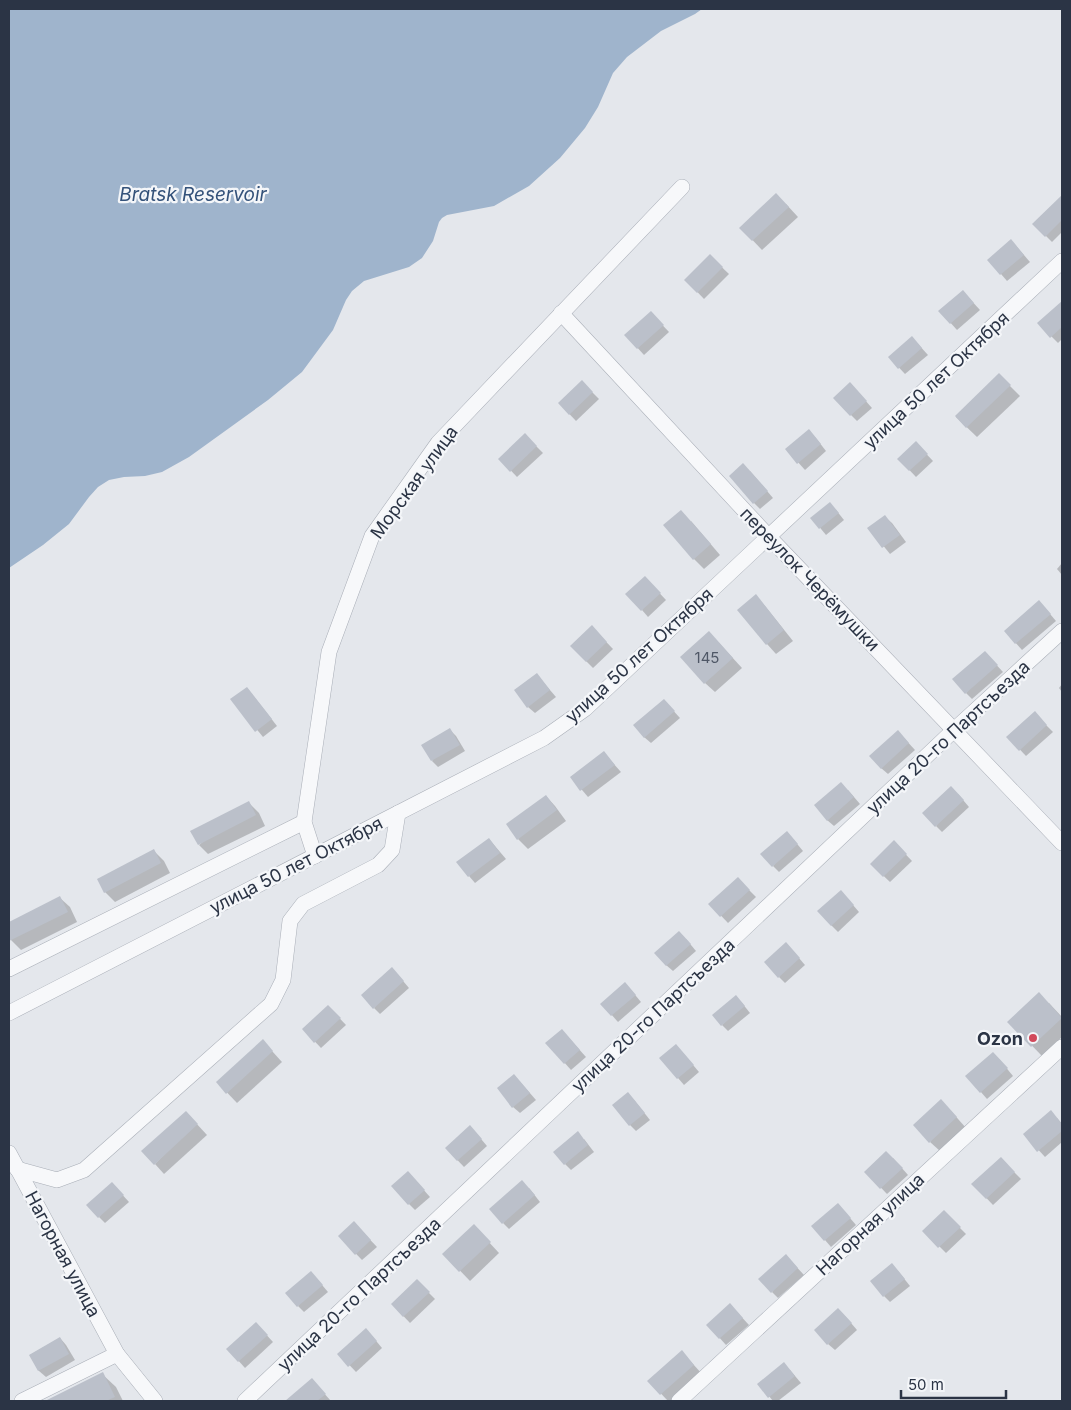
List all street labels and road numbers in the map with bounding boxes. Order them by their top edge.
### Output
street label: улица 50 лет Октября [859,307,1013,453]
street label: Морская улица [366,421,462,543]
street label: переулок Черёмушки [736,503,884,655]
street label: улица 50 лет Октября [561,583,717,727]
street label: улица 20-го Партсъезда [862,656,1034,818]
street label: улица 50 лет Октября [206,812,386,918]
street label: улица 20-го Партсъезда [567,934,739,1096]
street label: Нагорная улица [812,1169,928,1279]
street label: Нагорная улица [21,1187,105,1321]
street label: улица 20-го Партсъезда [273,1213,445,1375]

